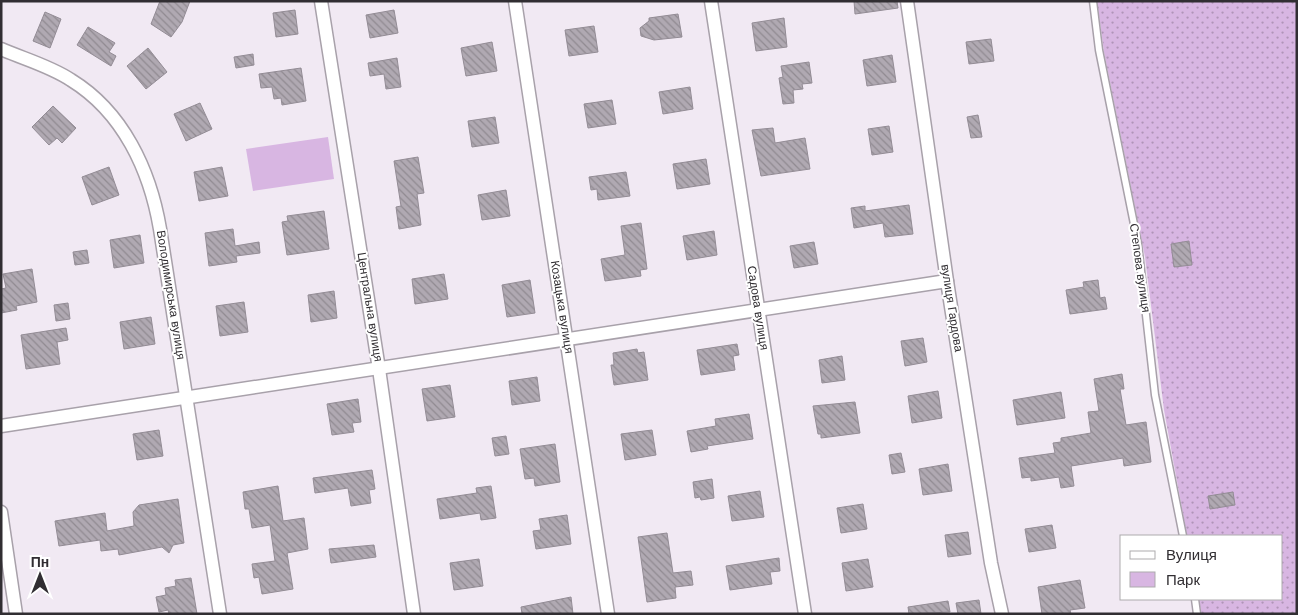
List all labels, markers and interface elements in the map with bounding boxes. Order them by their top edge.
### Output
street label: Степова вулиця [1127,223,1153,313]
street label: Володимирська вулиця [154,229,188,361]
street label: Центральна вулиця [354,251,386,363]
street label: Козацька вулиця [548,259,576,355]
street label: вулиця Гардова [938,263,966,353]
street label: Садова вулиця [744,265,772,351]
legend [1120,535,1283,600]
text: Вулиця [1166,546,1217,564]
north arrow [15,550,65,600]
text: Пн [31,554,49,570]
text: Парк [1166,571,1200,589]

